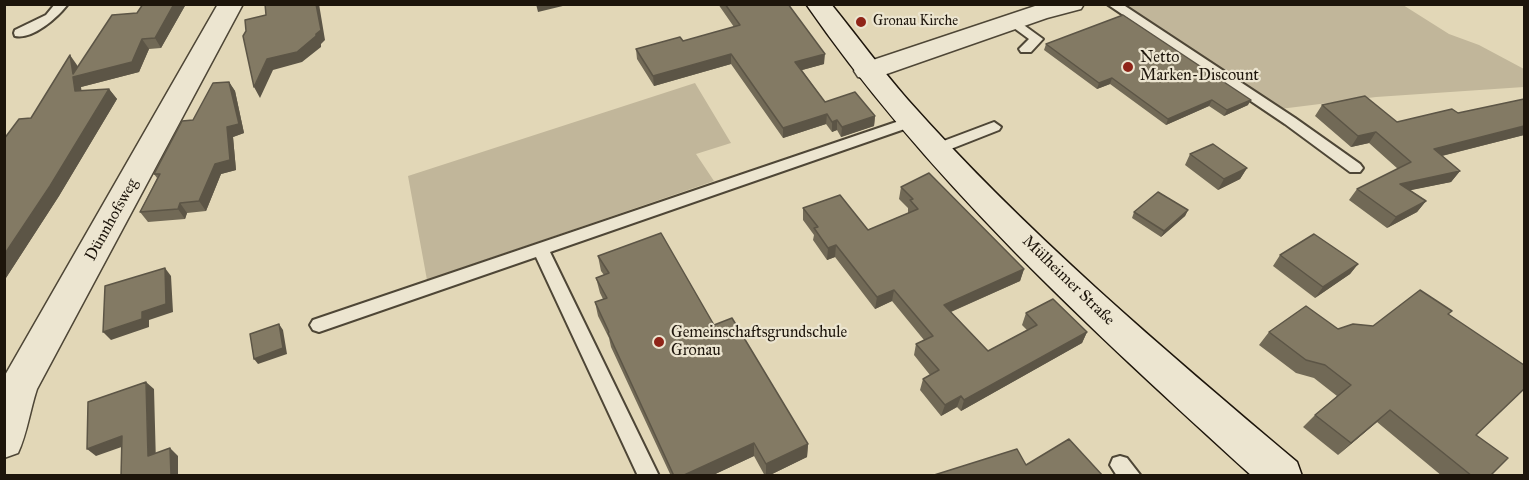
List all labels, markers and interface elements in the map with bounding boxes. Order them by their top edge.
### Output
place label: Gronau Kirche [873,14,958,30]
marker: Gronau Kirche [854,15,868,29]
place label: Netto Marken-Discount [1140,48,1259,86]
marker: Netto Marken-Discount [1121,60,1135,74]
street label: Dünnhofsweg [82,175,142,265]
street label: Mülheimer Straße [1018,232,1118,330]
place label: Gemeinschaftsgrundschule Gronau [671,323,847,361]
marker: Gemeinschaftsgrundschule Gronau [652,335,666,349]

